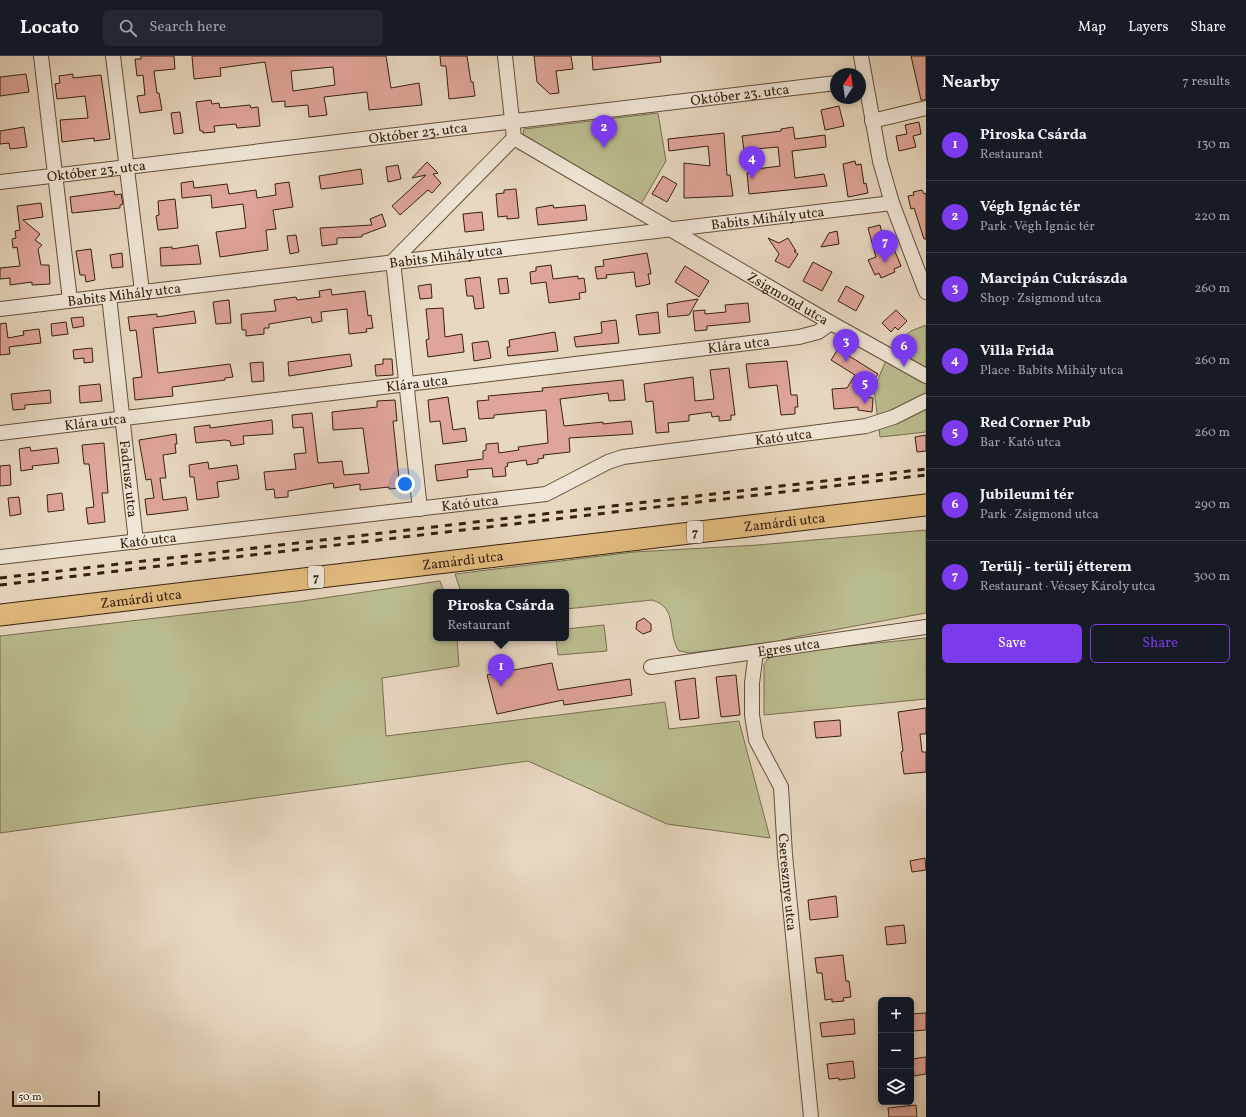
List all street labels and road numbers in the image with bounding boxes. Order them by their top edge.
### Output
street label: Október 23. utca [690,81,790,111]
street label: Október 23. utca [368,119,469,149]
street label: Október 23. utca [46,157,147,187]
street label: Babits Mihály utca [710,203,826,235]
street label: Babits Mihály utca [388,241,504,274]
street label: Zsigmond utca [743,268,832,330]
street label: Babits Mihály utca [67,280,182,312]
street label: Klára utca [707,333,771,359]
street label: Klára utca [385,371,449,398]
street label: Klára utca [63,410,128,436]
street label: Kató utca [754,425,813,451]
street label: Fadrusz utca [114,439,141,519]
street label: Kató utca [441,492,500,517]
street label: Zamárdi utca [743,509,826,538]
road number: 7 [687,521,703,543]
street label: Kató utca [119,529,178,554]
street label: Zamárdi utca [421,547,505,576]
road number: 7 [308,566,324,588]
street label: Zamárdi utca [99,585,183,614]
street label: Egres utca [756,635,821,662]
street label: Cseresznye utca [773,833,800,932]

